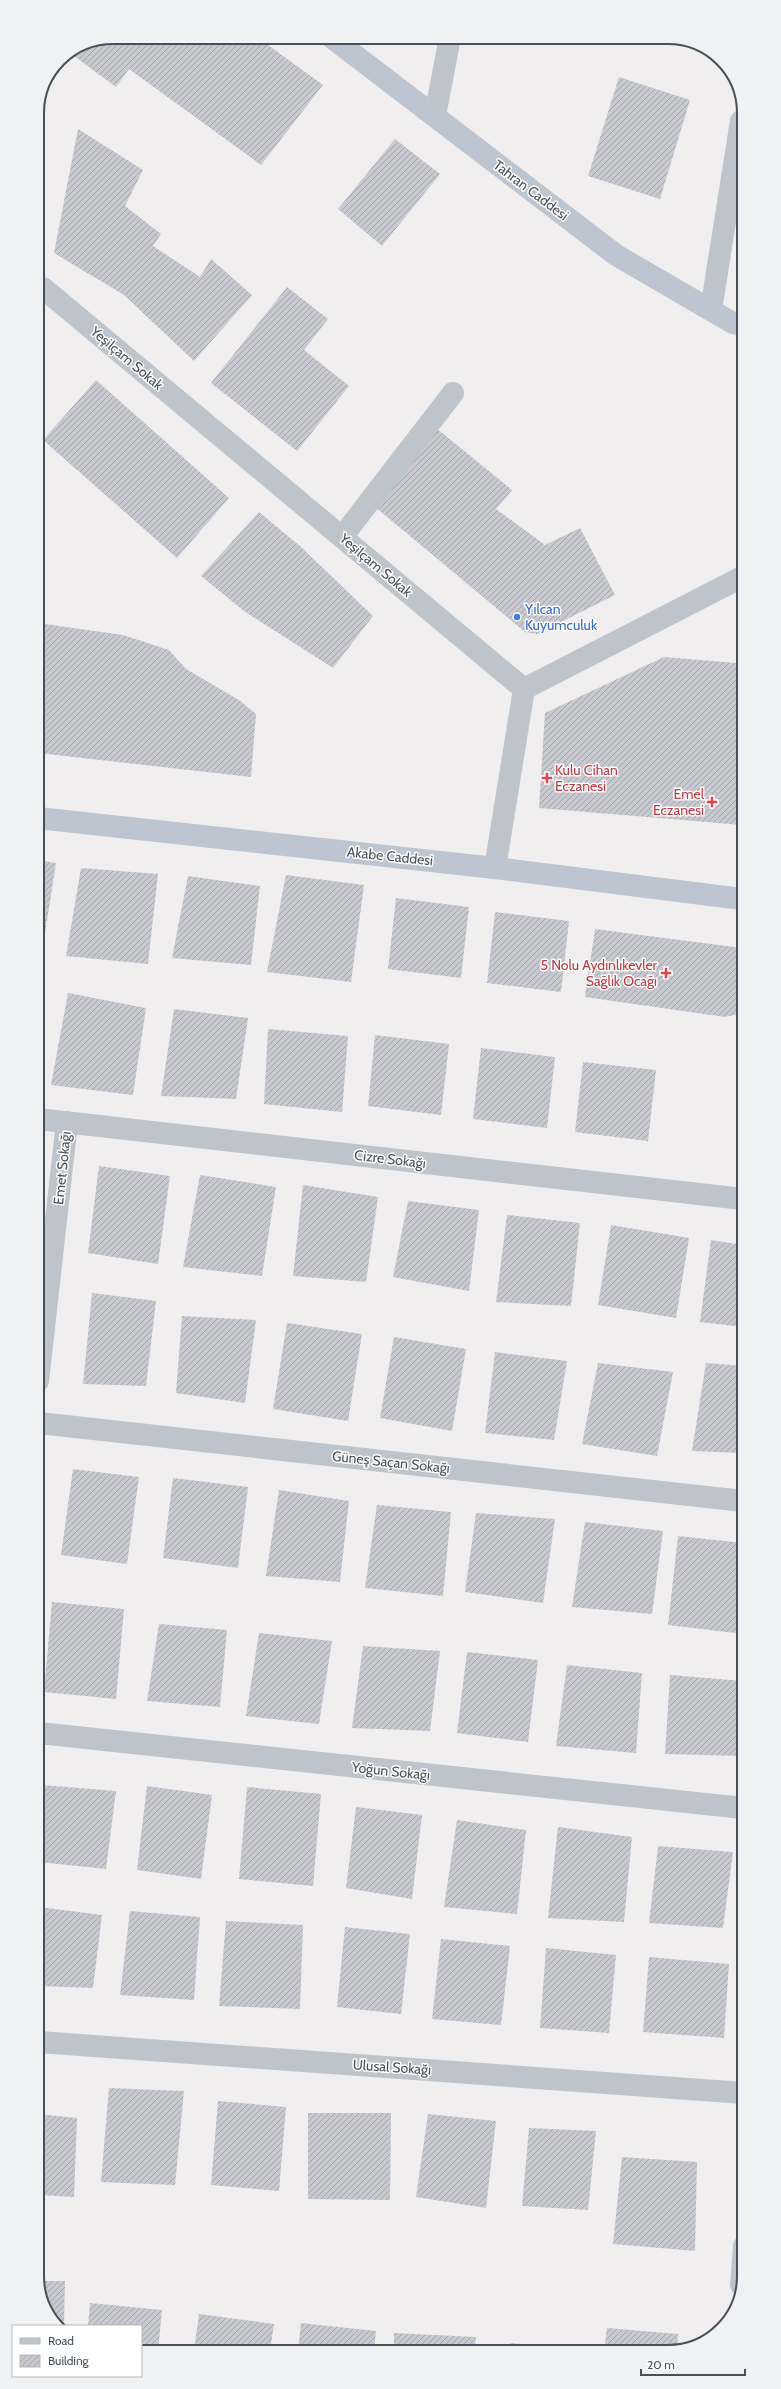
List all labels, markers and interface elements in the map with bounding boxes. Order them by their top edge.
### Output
street label: Tahran Caddesi [490,156,572,224]
street label: Yeşilçam Sokak [86,322,168,394]
street label: Yeşilçam Sokak [335,529,417,601]
place label: Yılcan Kuyumculuk [524,600,598,634]
marker: Yılcan Kuyumculuk [512,612,522,622]
place label: Kulu Cihan Eczanesi [555,761,618,795]
marker: Kulu Cihan Eczanesi [542,773,552,783]
place label: Emel Eczanesi [653,785,705,819]
marker: Emel Eczanesi [707,797,717,807]
street label: Akabe Caddesi [346,843,434,869]
place label: 5 Nolu Aydınlıkevler Sağlık Ocağı [540,956,658,990]
marker: 5 Nolu Aydınlıkevler Sağlık Ocağı [660,967,672,979]
street label: Emet Sokağı [49,1130,75,1206]
street label: Cizre Sokağı [353,1146,427,1172]
street label: Güneş Saçan Sokağı [331,1447,451,1477]
street label: Yoğun Sokağı [350,1758,431,1784]
street label: Ulusal Sokağı [352,2055,432,2079]
legend [12,2325,142,2377]
text: Road [48,2333,74,2348]
scale bar [641,2351,745,2377]
text: Building [48,2353,90,2368]
text: 20 m [647,2357,675,2372]

